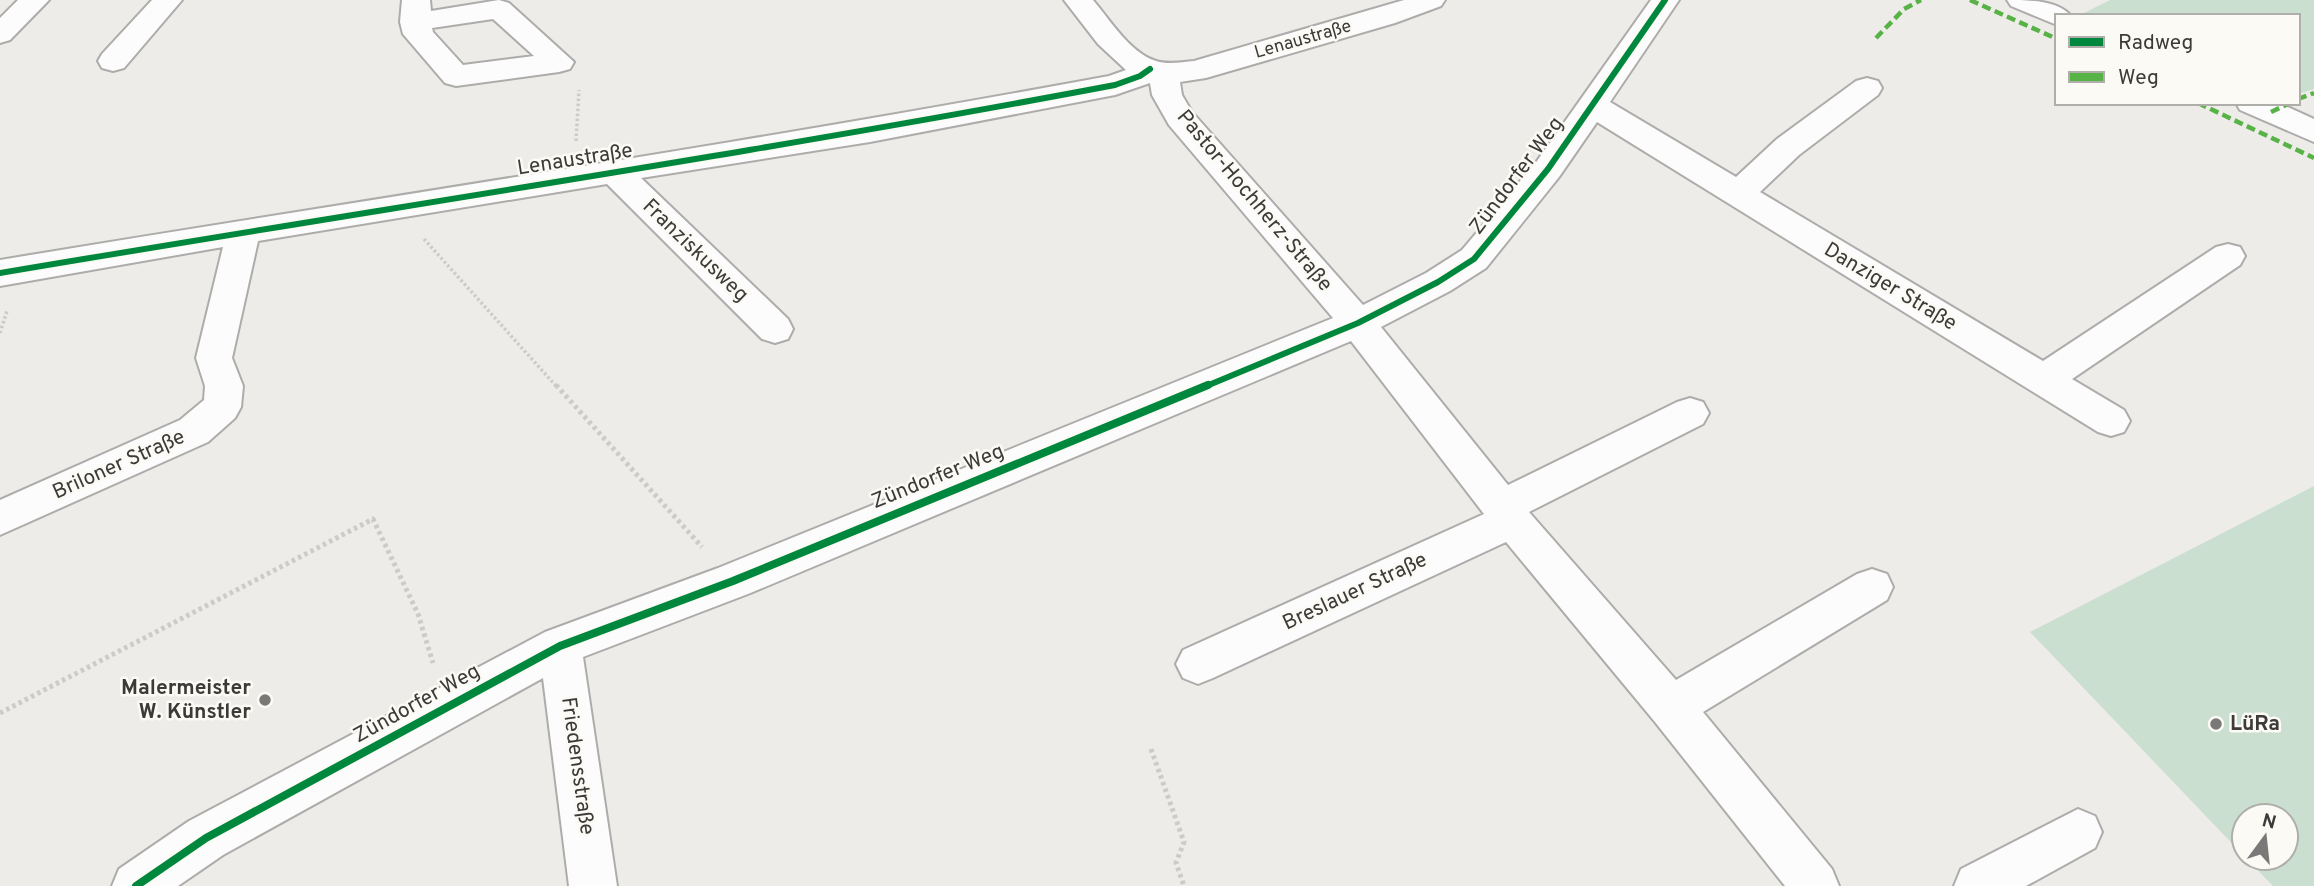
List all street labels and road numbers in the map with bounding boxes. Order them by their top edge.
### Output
street label: Lenaustraße [1252,15,1354,65]
street label: Pastor-Hochherz-Straße [1170,105,1338,297]
street label: Zündorfer Weg [1464,112,1570,240]
street label: Lenaustraße [515,138,635,182]
street label: Franziskusweg [636,194,754,308]
street label: Danziger Straße [1819,237,1961,337]
street label: Briloner Straße [49,424,189,506]
street label: Zündorfer Weg [868,438,1008,516]
street label: Breslauer Straße [1278,547,1432,637]
street label: Zündorfer Weg [349,658,485,750]
street label: Friedensstraße [554,695,600,837]

